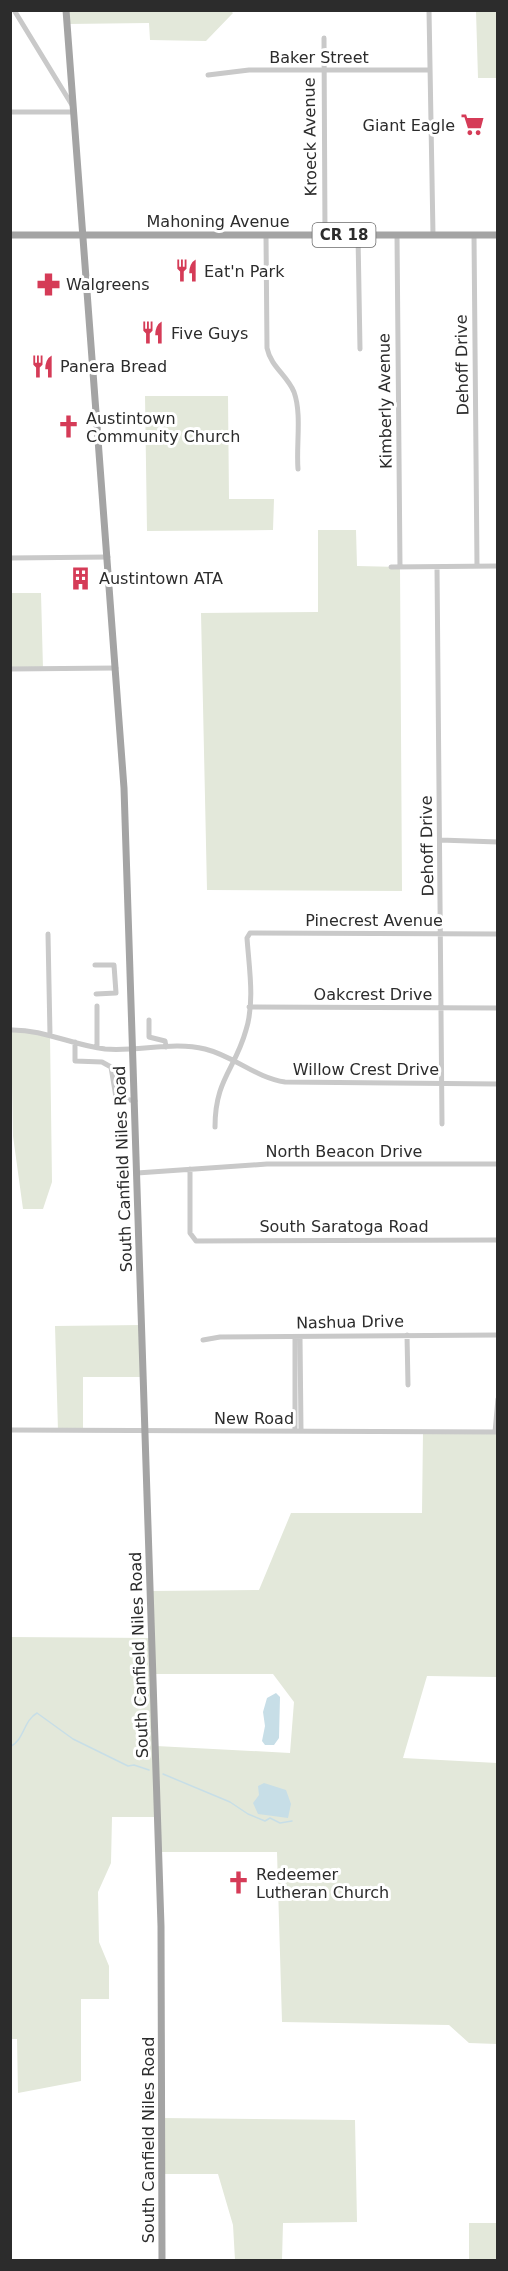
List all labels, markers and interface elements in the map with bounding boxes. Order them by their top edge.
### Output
street label: Baker Street [269,48,369,67]
street label: Kroeck Avenue [299,77,321,197]
supermarket icon: Giant Eagle [460,112,486,138]
place label: Giant Eagle [362,116,455,135]
street label: Mahoning Avenue [147,212,289,231]
road number: CR 18 [312,223,376,247]
restaurant icon: Eat'n Park [173,258,199,284]
place label: Eat'n Park [204,262,285,281]
pharmacy icon: Walgreens [35,271,61,297]
place label: Walgreens [66,275,150,294]
street label: Dehoff Drive [452,314,472,416]
restaurant icon: Five Guys [140,320,166,346]
place label: Five Guys [171,324,248,343]
street label: Kimberly Avenue [374,333,396,469]
restaurant icon: Panera Bread [29,353,55,379]
place label: Panera Bread [60,357,167,376]
place label: Austintown Community Church [86,409,240,446]
church icon: Austintown Community Church [55,414,81,440]
building icon: Austintown ATA [68,565,94,591]
place label: Austintown ATA [99,569,223,588]
street label: Dehoff Drive [417,795,437,897]
street label: Pinecrest Avenue [305,911,443,930]
street label: Oakcrest Drive [314,985,432,1004]
street label: Willow Crest Drive [293,1060,439,1079]
street label: South Canfield Niles Road [110,1065,136,1273]
street label: North Beacon Drive [266,1142,422,1161]
street label: South Saratoga Road [259,1217,429,1236]
street label: Nashua Drive [296,1312,404,1332]
street label: New Road [214,1409,294,1428]
street label: South Canfield Niles Road [126,1551,152,1759]
place label: Redeemer Lutheran Church [256,1865,389,1902]
church icon: Redeemer Lutheran Church [225,1870,251,1896]
street label: South Canfield Niles Road [139,2037,158,2243]

